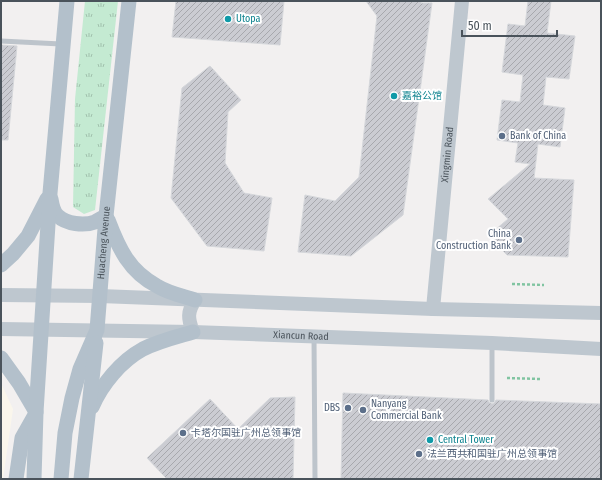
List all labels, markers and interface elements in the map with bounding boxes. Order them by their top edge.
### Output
scale bar [462,12,557,38]
place label: Utopa [236,13,260,25]
marker: Utopa [223,14,233,24]
text: 50 m [468,19,492,33]
place label: 嘉裕公馆 [402,90,442,102]
marker: 嘉裕公馆 [389,91,399,101]
street label: Xingmin Road [439,126,456,183]
place label: Bank of China [510,130,566,142]
marker: Bank of China [497,131,507,141]
street label: Huacheng Avenue [95,206,113,280]
place label: China Construction Bank [436,228,511,252]
marker: China Construction Bank [514,235,524,245]
street label: Xiancun Road [273,329,329,343]
place label: Nanyang Commercial Bank [371,398,442,422]
place label: DBS [324,402,340,414]
marker: DBS [343,403,353,413]
marker: Nanyang Commercial Bank [358,405,368,415]
place label: 卡塔尔国驻广州总领事馆 [191,427,301,439]
marker: 卡塔尔国驻广州总领事馆 [178,428,188,438]
place label: Central Tower [438,434,494,446]
marker: Central Tower [425,435,435,445]
place label: 法兰西共和国驻广州总领事馆 [427,448,557,460]
marker: 法兰西共和国驻广州总领事馆 [414,449,424,459]

